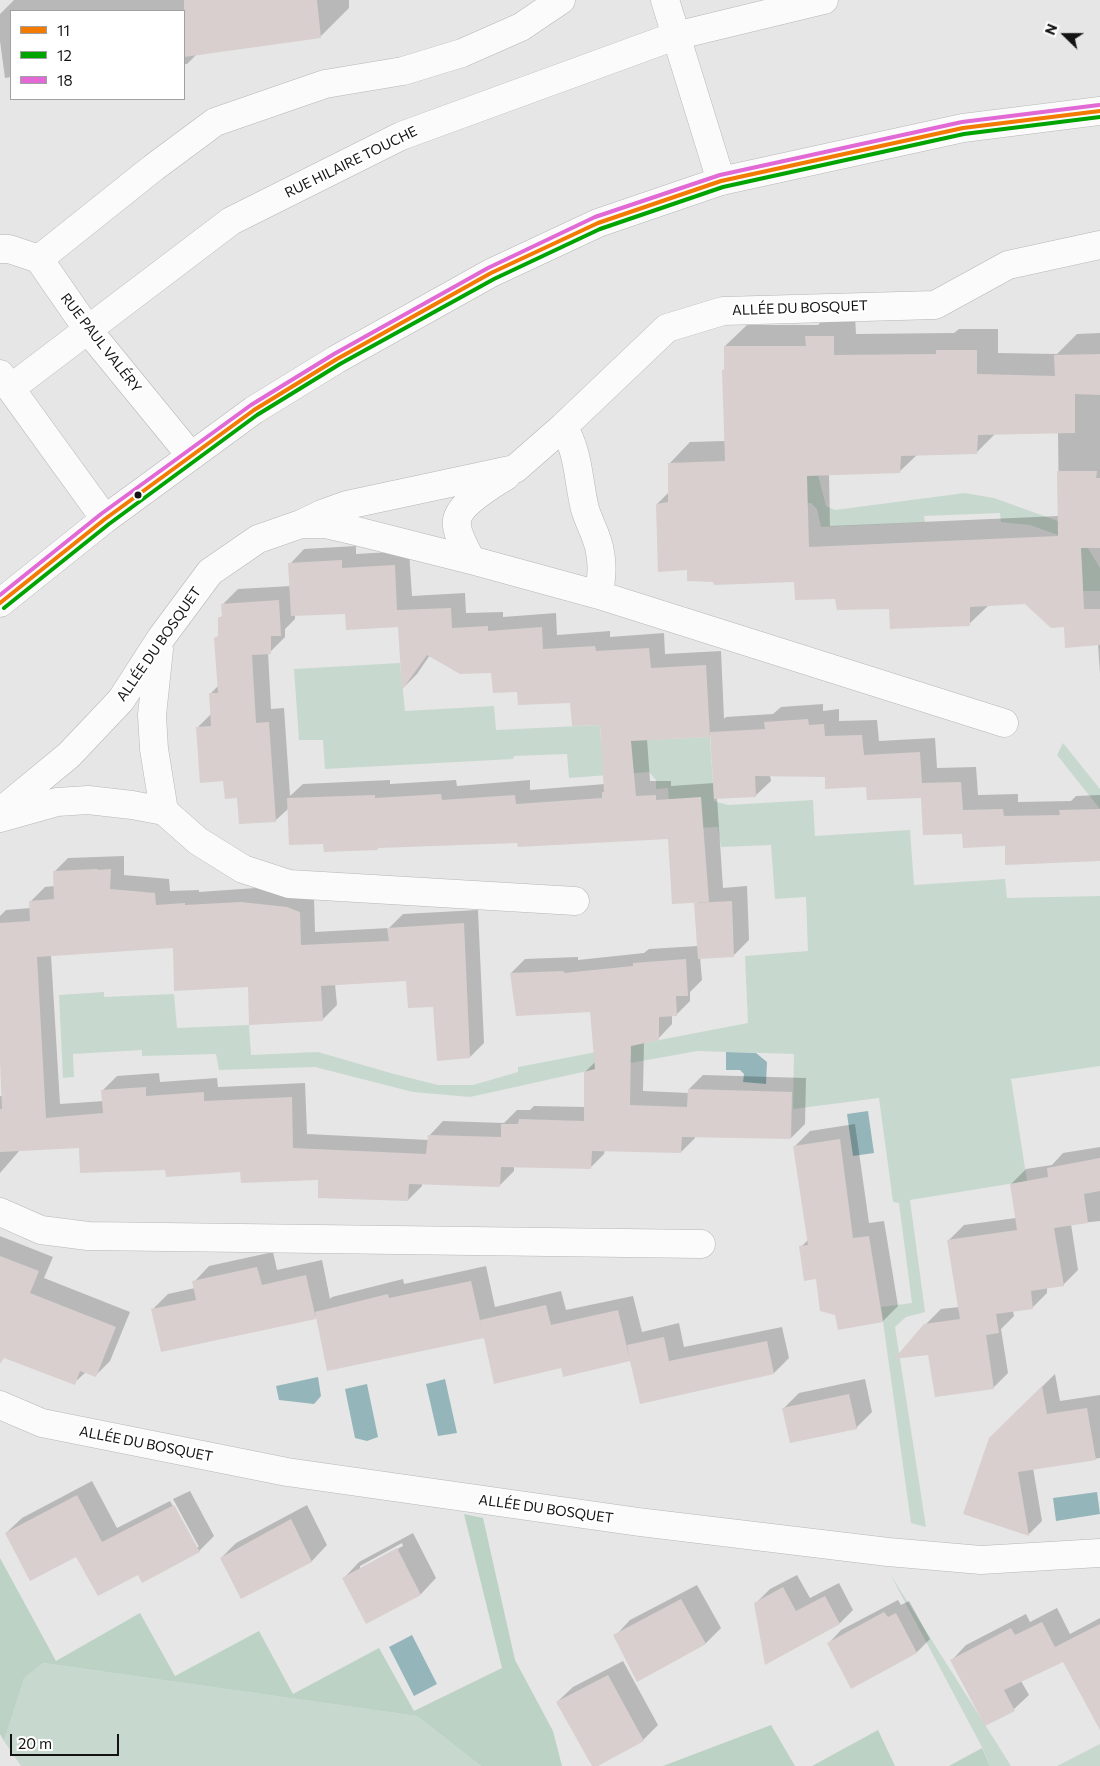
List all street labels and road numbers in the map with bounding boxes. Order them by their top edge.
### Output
street label: RUE HILAIRE TOUCHE [282,123,420,201]
street label: RUE PAUL VALÉRY [57,290,145,396]
street label: ALLÉE DU BOSQUET [732,297,868,319]
street label: ALLÉE DU BOSQUET [113,584,205,704]
street label: ALLÉE DU BOSQUET [78,1423,214,1465]
street label: ALLÉE DU BOSQUET [478,1491,614,1527]

